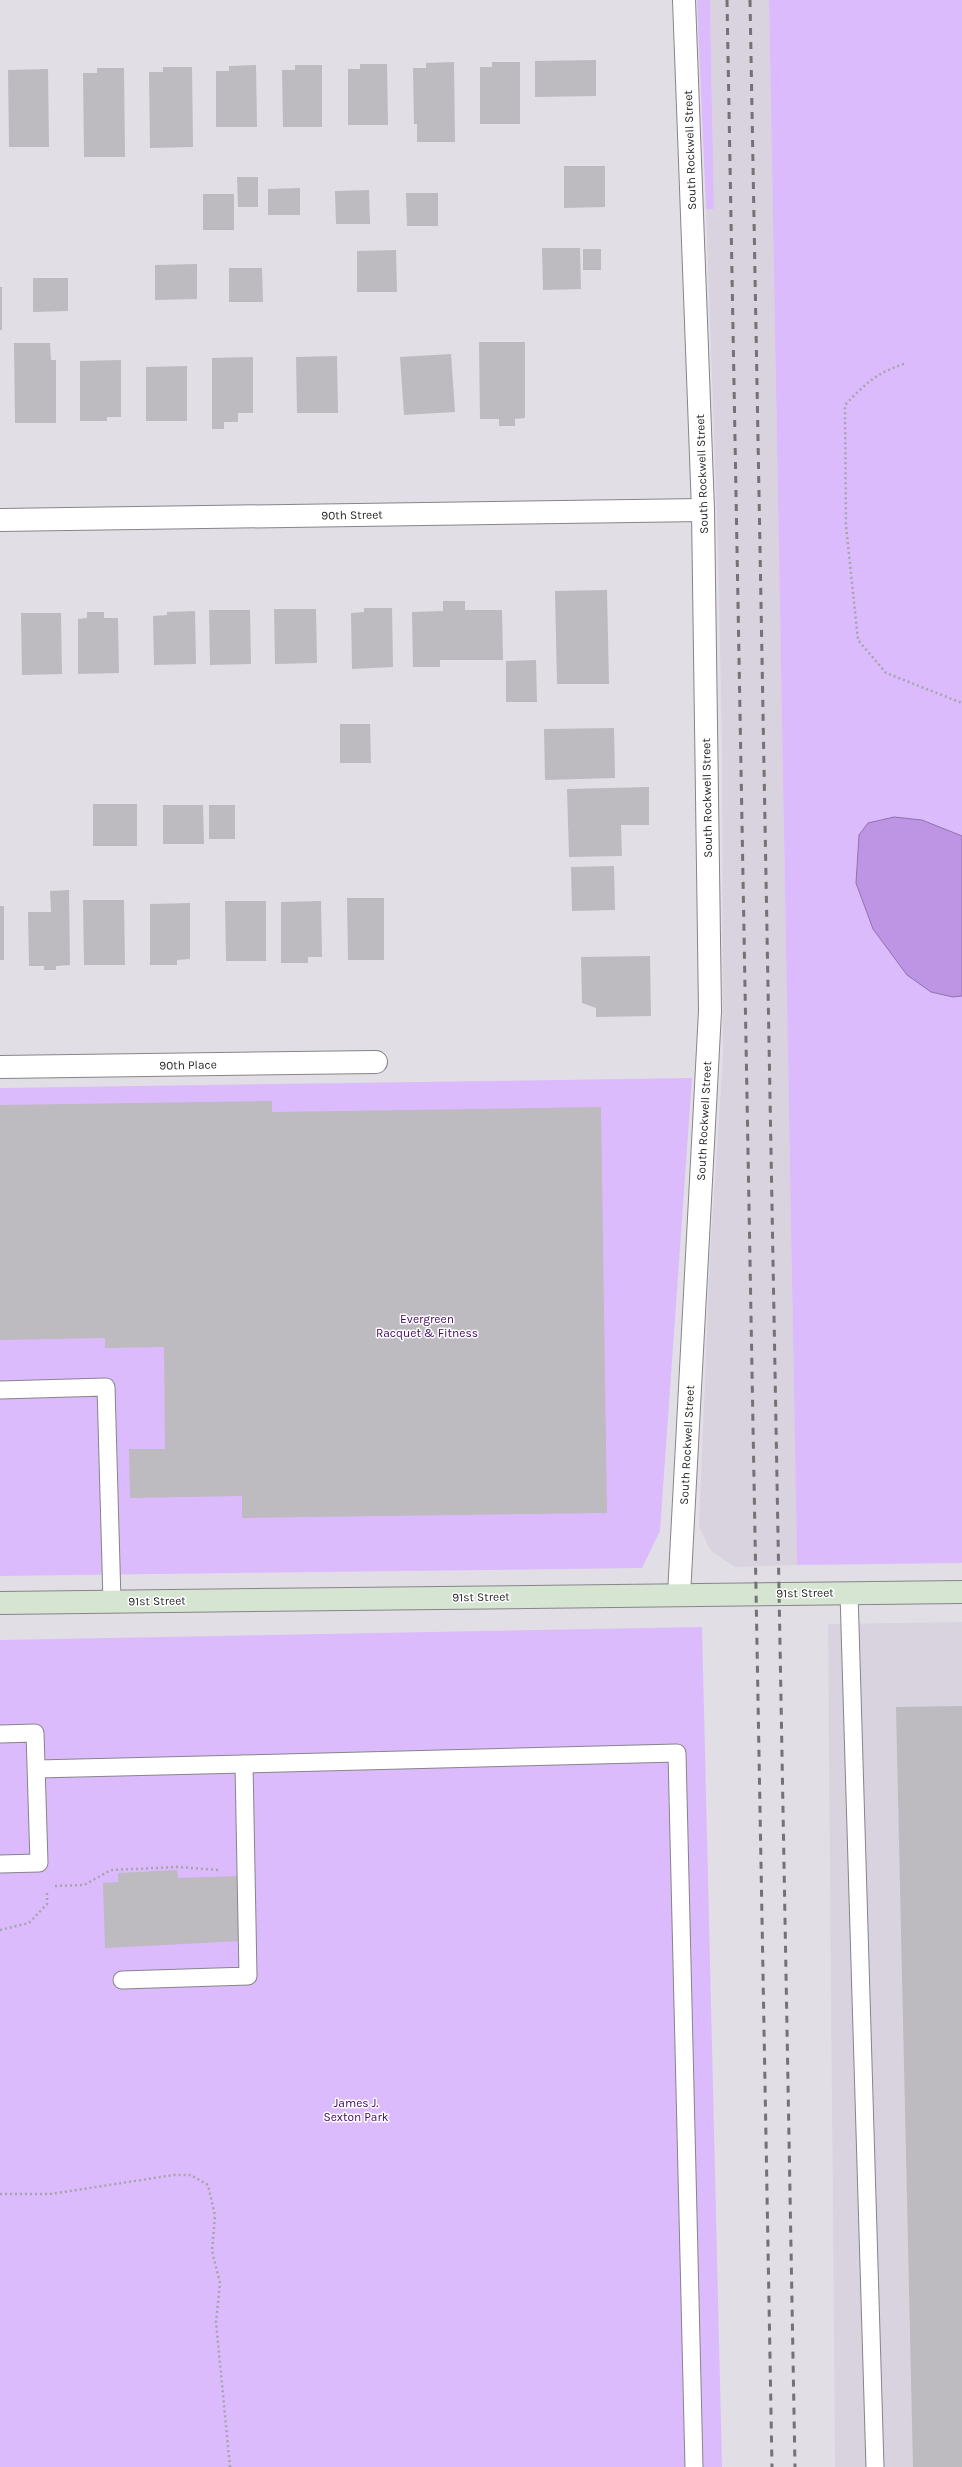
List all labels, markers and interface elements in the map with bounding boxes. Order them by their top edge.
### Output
street label: South Rockwell Street [681,89,699,210]
street label: South Rockwell Street [693,413,711,534]
street label: 90th Street [321,507,383,523]
street label: South Rockwell Street [699,737,715,858]
street label: 90th Place [159,1057,217,1073]
street label: South Rockwell Street [694,1060,714,1181]
park label: Evergreen Racquet & Fitness [376,1312,478,1340]
street label: South Rockwell Street [677,1384,697,1505]
street label: 91st Street [776,1585,834,1601]
street label: 91st Street [452,1589,510,1605]
street label: 91st Street [128,1593,186,1609]
park label: James J. Sexton Park [323,2096,389,2124]

